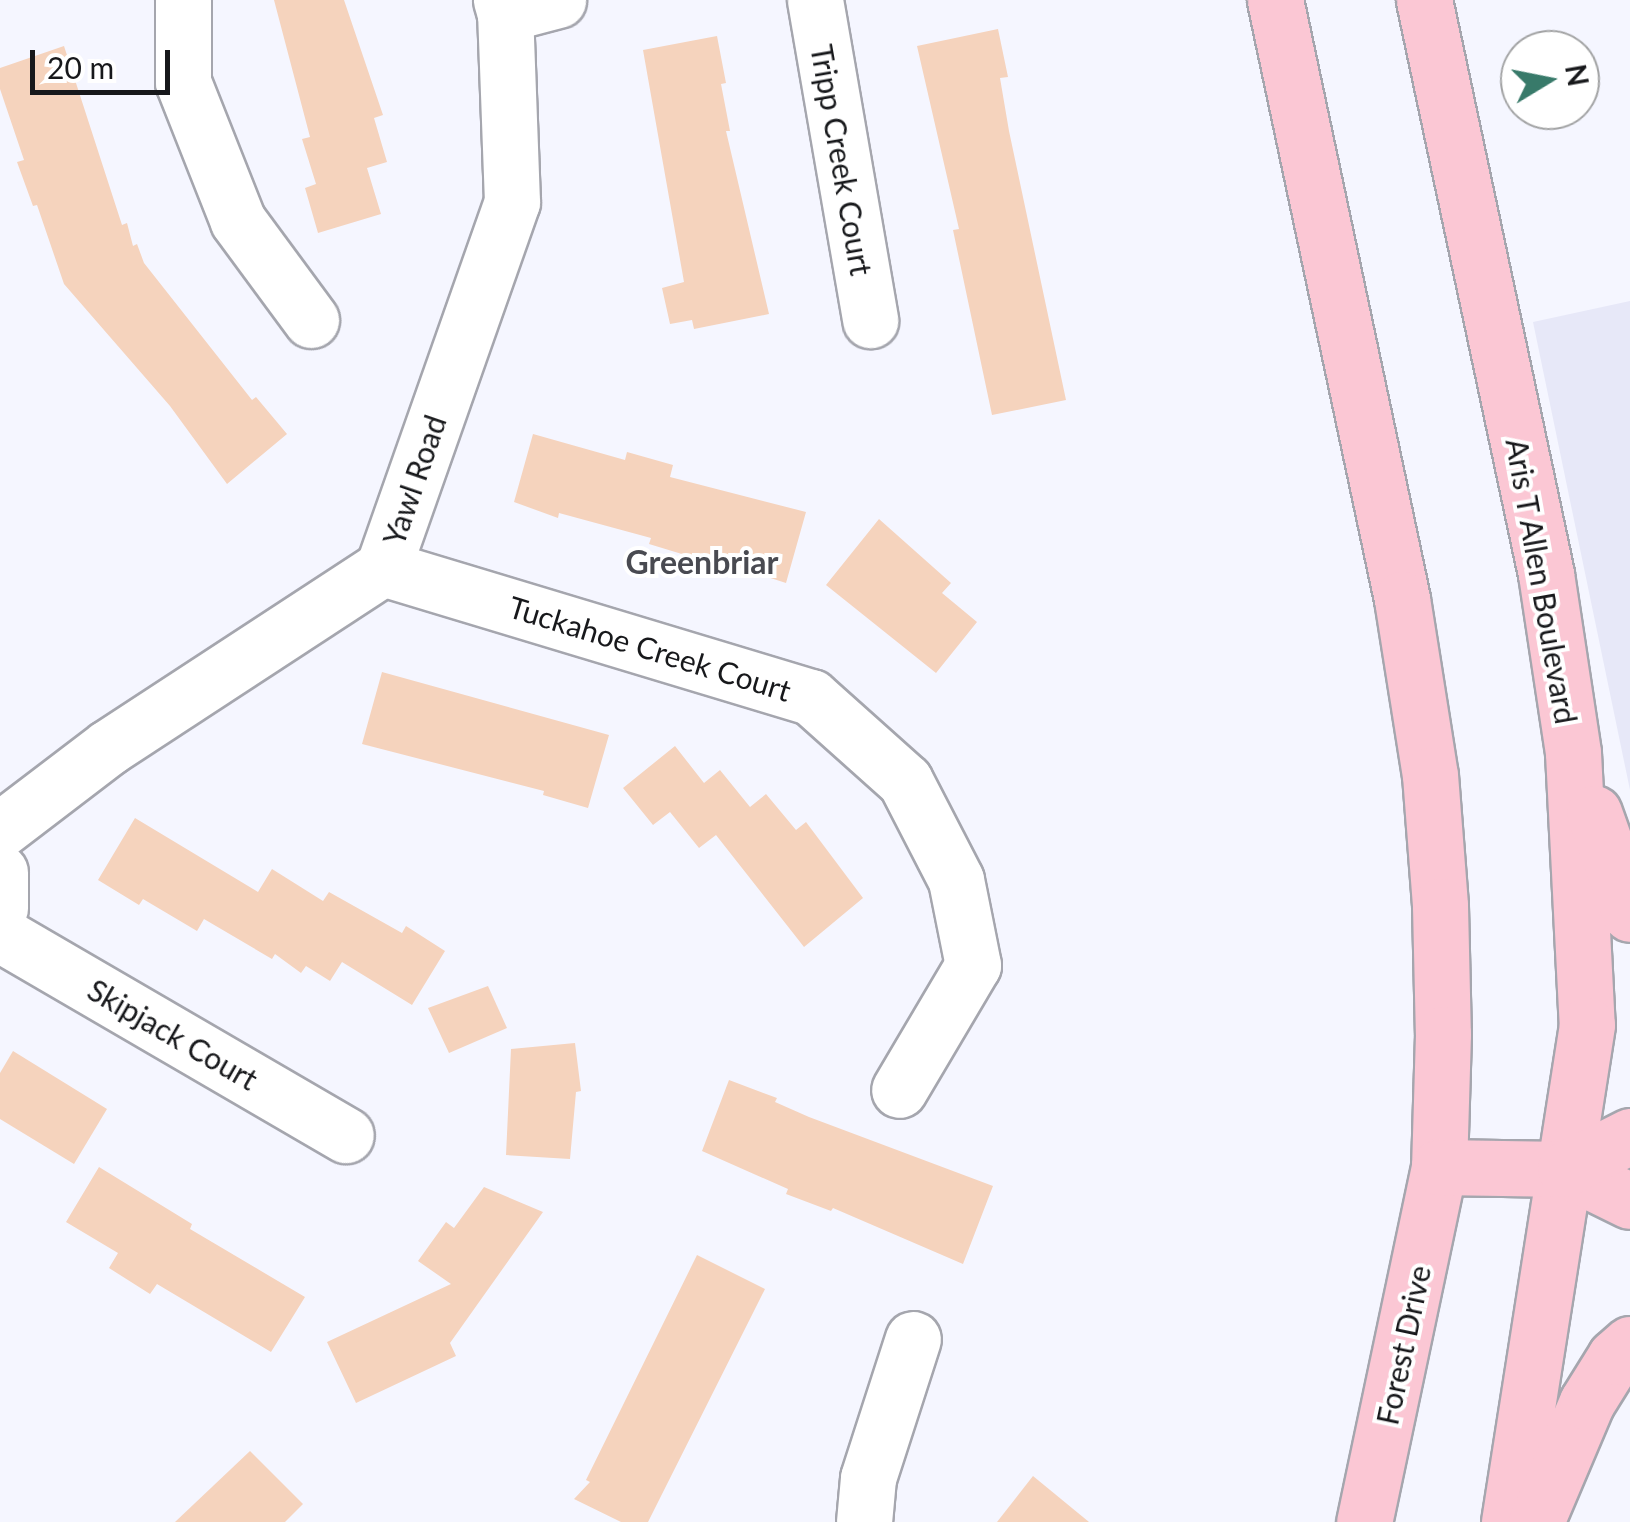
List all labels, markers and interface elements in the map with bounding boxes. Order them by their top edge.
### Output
scale bar [35,30,175,92]
north arrow [1500,30,1600,130]
street label: Tripp Creek Court [804,42,880,278]
text: 20 m [47,49,114,85]
text: N [1559,62,1596,89]
street label: Yawl Road [375,410,453,550]
street label: Aris T Allen Boulevard [1499,434,1585,728]
district label: Greenbriar [625,543,779,581]
street label: Tuckahoe Creek Court [505,588,795,708]
street label: Skipjack Court [82,971,264,1097]
street label: Forest Drive [1369,1262,1437,1428]

